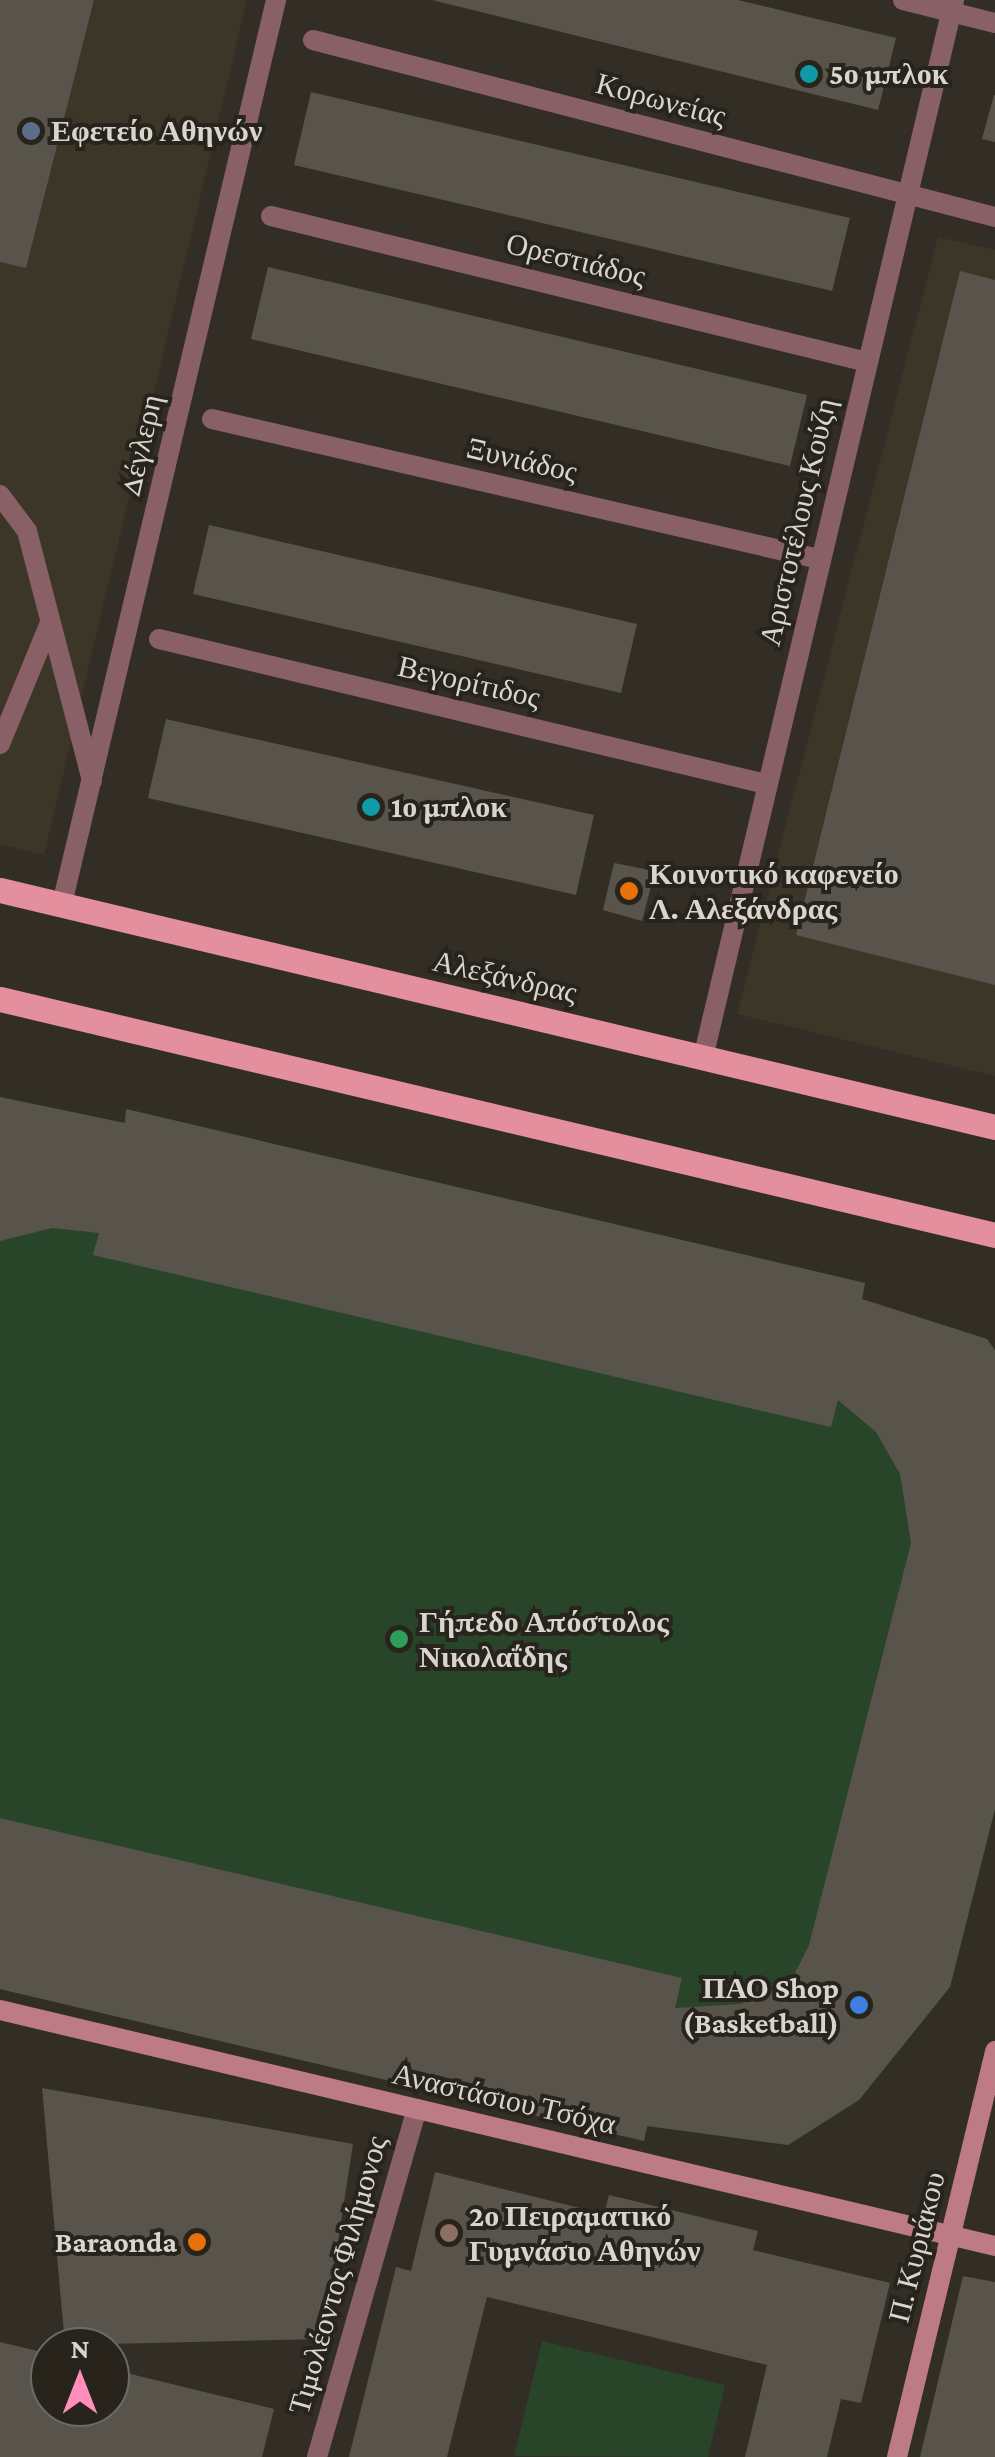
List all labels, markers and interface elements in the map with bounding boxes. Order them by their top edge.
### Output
place label: 5ο μπλοκ [829,56,948,92]
marker: 5ο μπλοκ [798,63,820,85]
street label: Κορωνείας [592,65,730,135]
place label: Εφετείο Αθηνών [51,113,262,149]
marker: Εφετείο Αθηνών [20,120,42,142]
street label: Ορεστιάδος [503,225,649,295]
street label: Δέγλερη [112,391,170,499]
street label: Αριστοτέλους Κούζη [752,395,844,649]
street label: Ξυνιάδος [463,430,581,490]
street label: Βεγορίτιδος [394,648,544,716]
place label: 1ο μπλοκ [391,789,507,825]
marker: 1ο μπλοκ [360,796,382,818]
place label: Κοινοτικό καφενείο Λ. Αλεξάνδρας [649,856,899,926]
marker: Κοινοτικό καφενείο Λ. Αλεξάνδρας [618,880,640,902]
street label: Αλεξάνδρας [429,943,581,1011]
place label: Γήπεδο Απόστολος Νικολαΐδης [419,1604,669,1674]
marker: Γήπεδο Απόστολος Νικολαΐδης [388,1628,410,1650]
place label: ΠΑΟ Shop (Basketball) [683,1970,839,2040]
marker: ΠΑΟ Shop (Basketball) [848,1994,870,2016]
street label: Αναστάσιου Τσόχα [389,2056,619,2142]
street label: Τιμoλέοντος Φιλήμονος [281,2132,395,2418]
street label: Π. Κυριάκου [881,2168,953,2326]
place label: 2ο Πειραματικό Γυμνάσιο Αθηνών [469,2198,700,2268]
marker: 2ο Πειραματικό Γυμνάσιο Αθηνών [438,2222,460,2244]
place label: Baraonda [55,2224,177,2260]
marker: Baraonda [186,2231,208,2253]
north arrow [30,2327,130,2427]
text: N [70,2333,90,2364]

